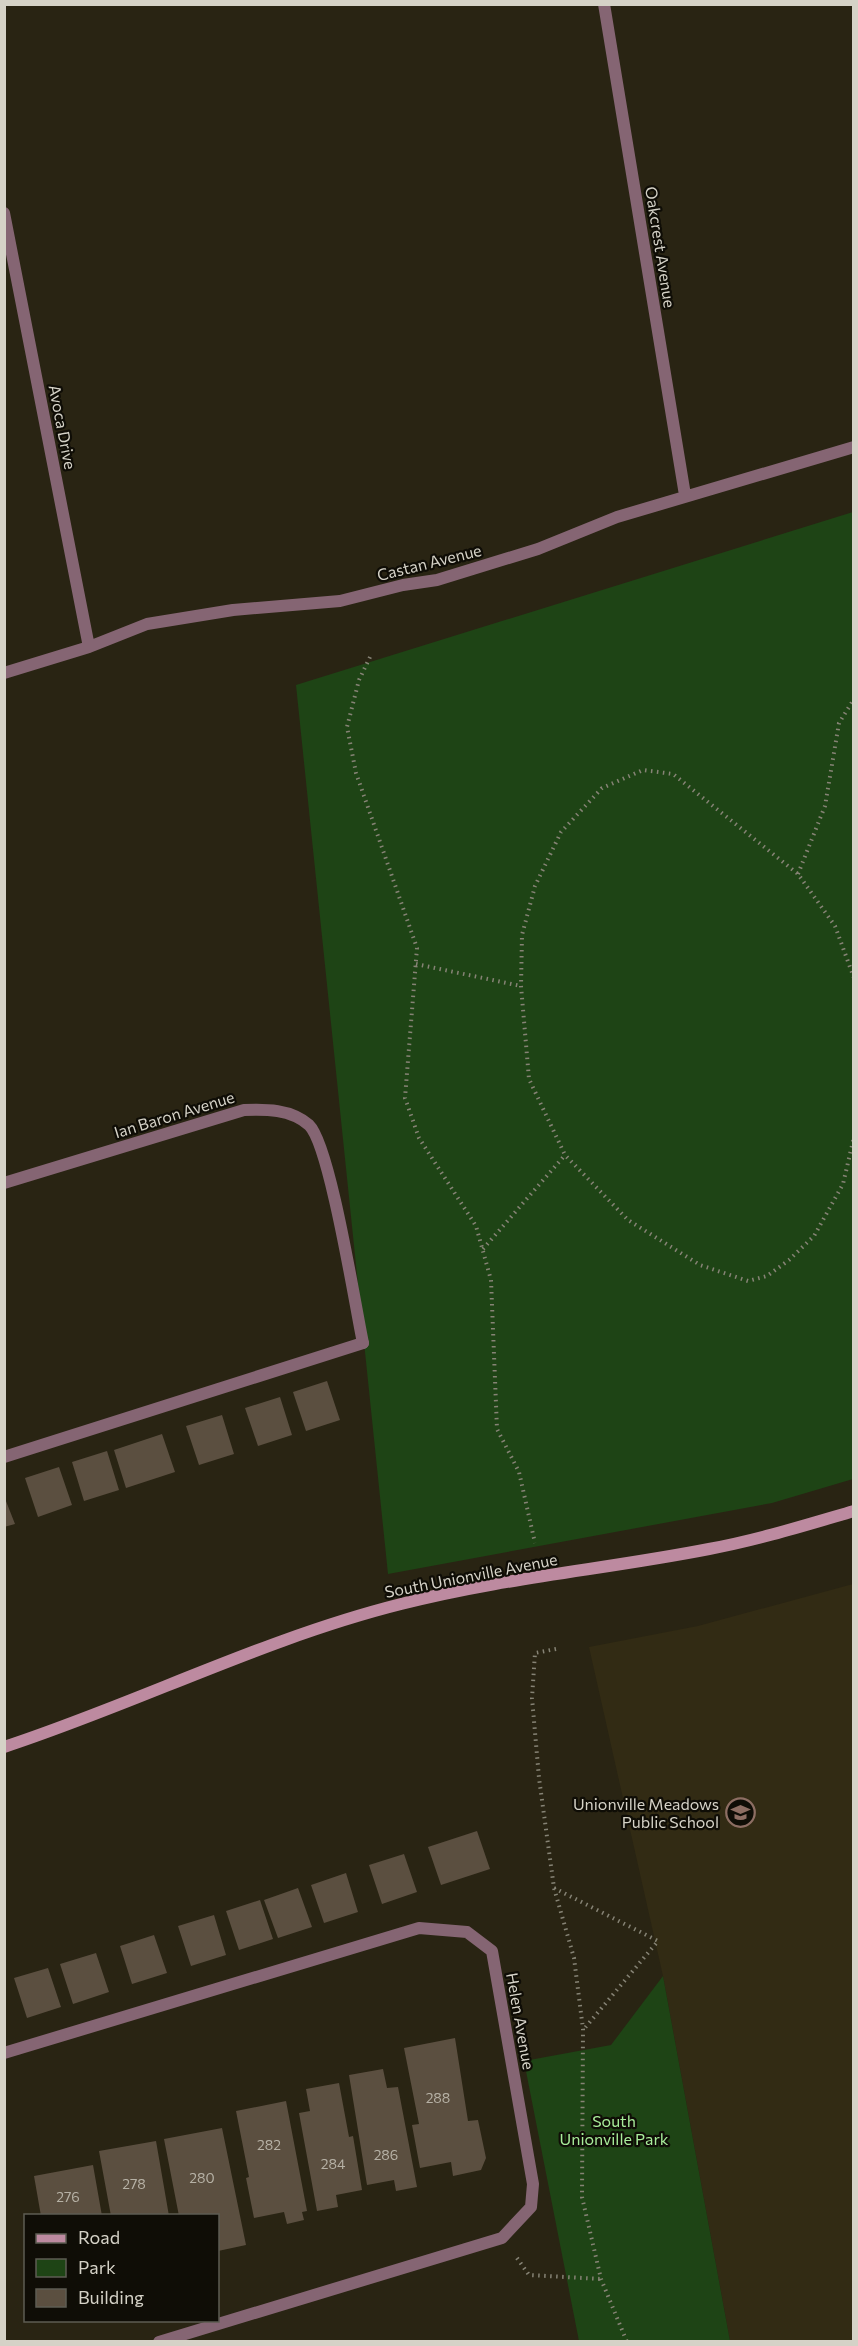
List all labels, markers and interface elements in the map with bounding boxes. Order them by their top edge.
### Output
street label: Oakcrest Avenue [642,185,680,309]
street label: Avoca Drive [45,383,81,471]
street label: Castan Avenue [375,540,483,584]
street label: Ian Baron Avenue [111,1087,237,1141]
street label: South Unionville Avenue [383,1549,559,1601]
place label: Unionville Meadows Public School [573,1794,719,1831]
school or university icon: Unionville Meadows Public School [724,1796,756,1828]
street label: Helen Avenue [503,1971,539,2071]
house number: 288 [426,2089,450,2106]
park label: South Unionville Park [560,2111,669,2148]
house number: 282 [257,2136,281,2153]
house number: 286 [374,2146,398,2163]
house number: 284 [321,2155,346,2172]
house number: 280 [189,2169,215,2186]
house number: 278 [122,2175,146,2192]
house number: 276 [56,2188,80,2205]
legend [24,2214,219,2322]
text: Road [78,2226,120,2248]
text: Park [78,2256,116,2278]
text: Building [78,2286,144,2308]

